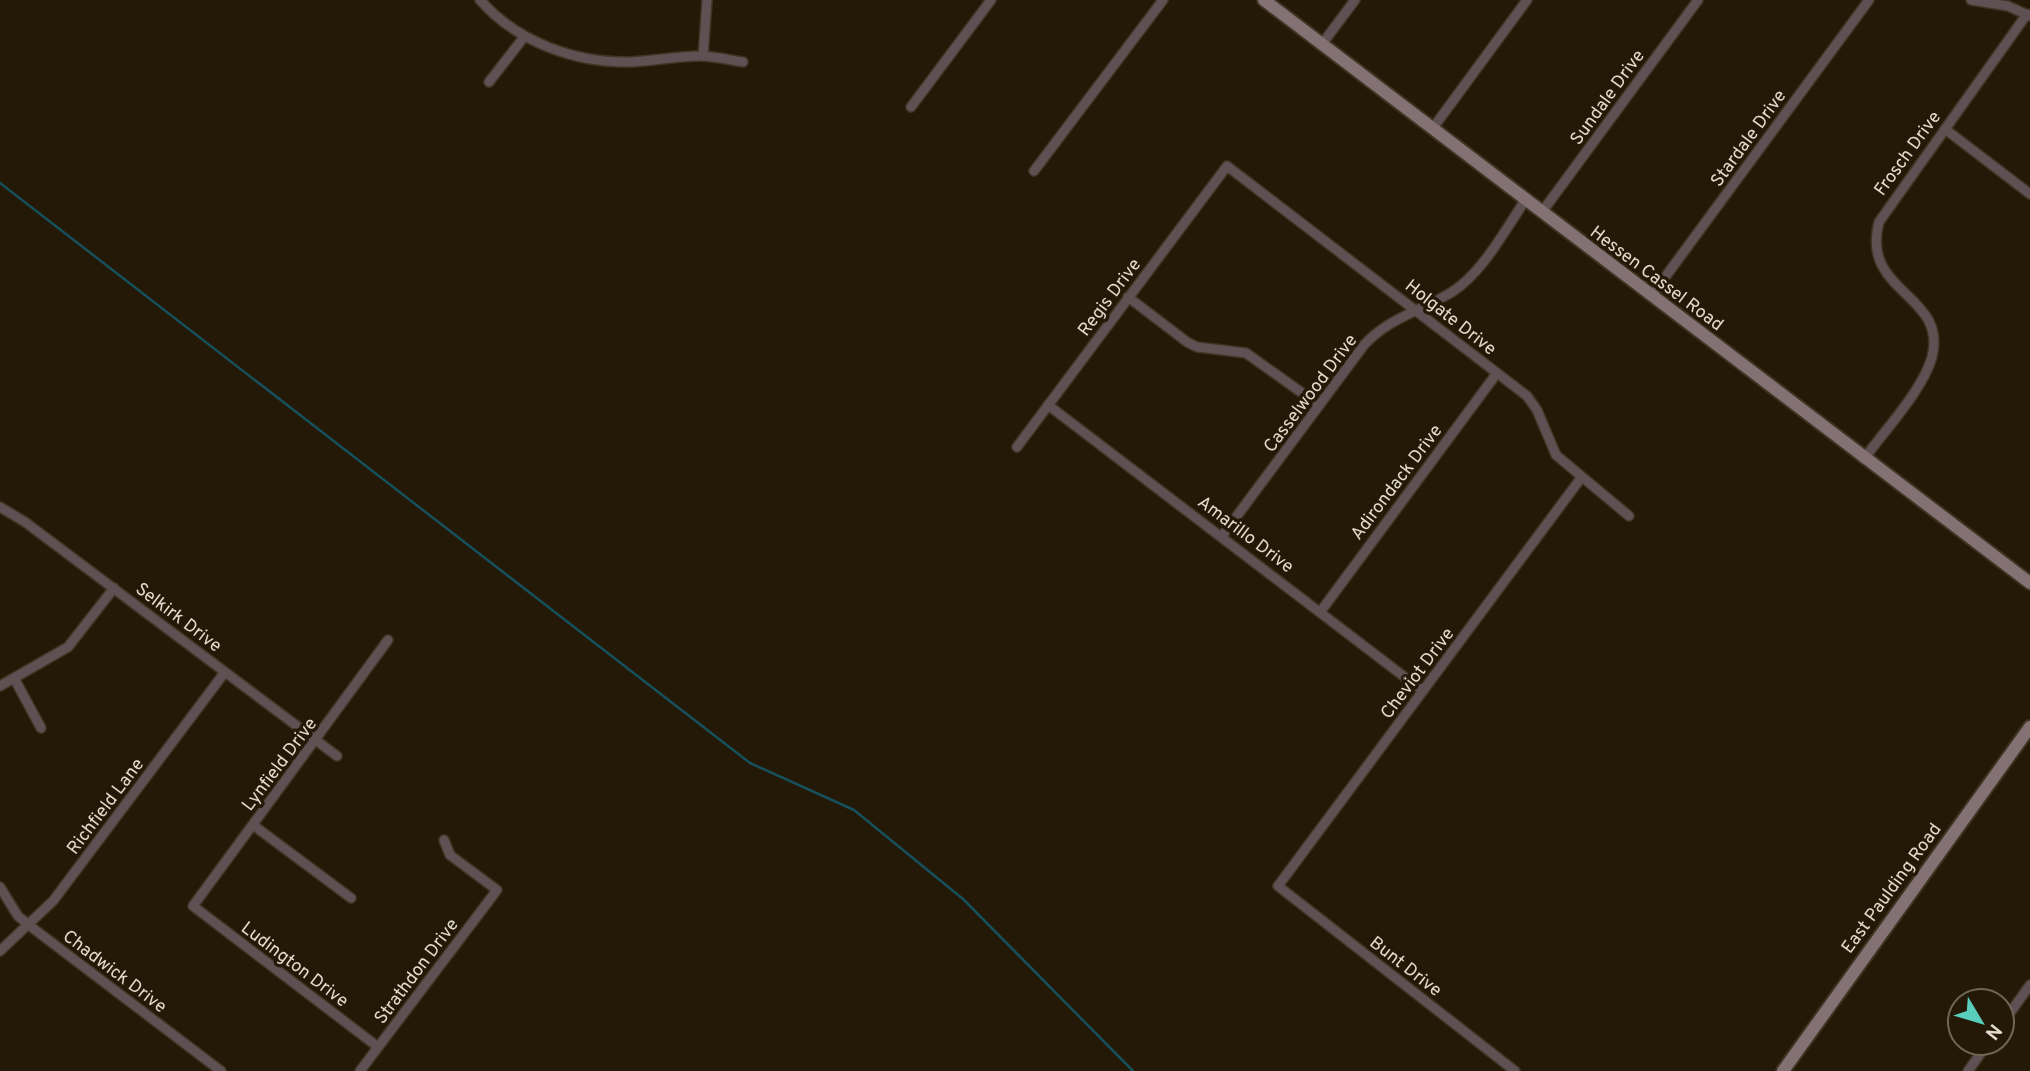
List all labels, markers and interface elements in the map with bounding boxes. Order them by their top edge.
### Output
street label: Sundale Drive [1566,46,1651,150]
street label: Stardale Drive [1706,86,1792,192]
street label: Frosch Drive [1870,107,1947,201]
street label: Hessen Cassel Road [1585,222,1727,337]
street label: Regis Drive [1073,254,1147,341]
street label: Holgate Drive [1400,275,1501,361]
street label: Casselwood Drive [1259,330,1363,458]
street label: Adirondack Drive [1346,421,1448,545]
street label: Amarillo Drive [1192,491,1298,579]
street label: Selkirk Drive [130,578,226,658]
street label: Cheviot Drive [1376,624,1460,724]
street label: Lynfield Drive [238,714,323,816]
street label: Richfield Lane [62,754,150,860]
street label: East Paulding Road [1837,819,1947,959]
street label: Strathdon Drive [370,914,464,1029]
street label: Ludington Drive [236,917,352,1013]
street label: Chadwick Drive [57,926,171,1019]
street label: Bunt Drive [1364,932,1446,1003]
north arrow [1946,987,2016,1057]
text: N [1979,1018,2006,1044]

